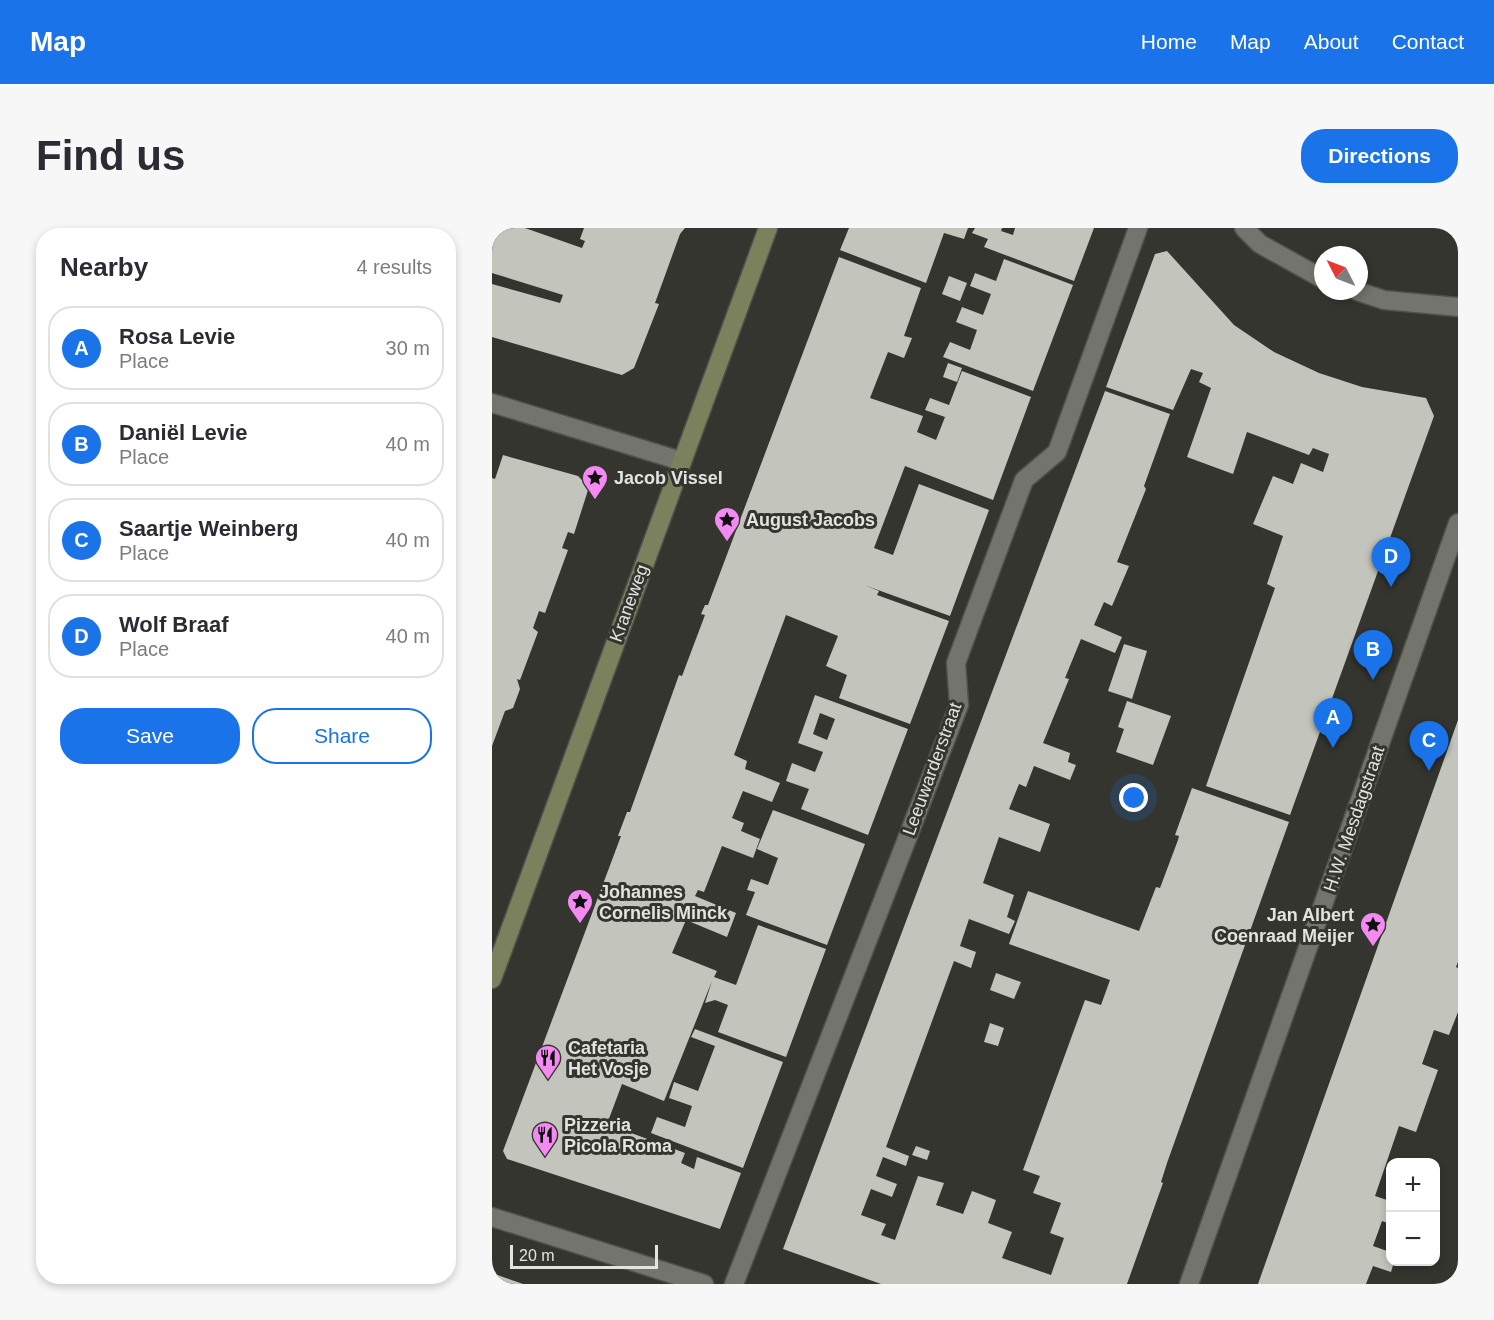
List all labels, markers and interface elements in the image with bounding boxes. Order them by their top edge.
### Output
text: Map [30,26,86,57]
text: Home [1141,30,1197,53]
text: Map [1230,30,1271,53]
text: About [1304,30,1359,53]
text: Contact [1392,30,1464,53]
button: Directions [1301,129,1458,183]
text: Find us [36,132,185,179]
north arrow [1314,246,1368,300]
text: Nearby [60,252,148,282]
text: 4 results [356,256,432,278]
text: Rosa Levie [119,324,235,349]
text: A [74,337,89,359]
text: 30 m [386,337,430,359]
text: Place [119,350,169,372]
text: Daniël Levie [119,420,247,445]
text: B [74,433,89,455]
text: 40 m [386,433,430,455]
text: Place [119,446,169,468]
place icon: Jacob Vissel [580,463,610,501]
place label: Jacob Vissel [614,468,723,488]
place icon: August Jacobs [712,505,742,543]
place label: August Jacobs [746,510,875,530]
text: Saartje Weinberg [119,516,298,541]
text: C [74,529,89,551]
text: 40 m [386,529,430,551]
pin: D [1372,538,1410,587]
text: Place [119,542,169,564]
street label: Kraneweg [606,561,652,645]
text: Wolf Braaf [119,612,229,637]
text: D [74,625,89,647]
text: 40 m [386,625,430,647]
pin: B [1354,630,1392,680]
text: Place [119,638,169,660]
pin: A [1314,698,1352,748]
street label: Leeuwarderstraat [899,700,965,838]
button: Save [60,708,240,764]
button: Share [252,708,432,764]
pin: C [1410,722,1448,771]
street label: H.W. Mesdagstraat [1320,743,1388,895]
your location [1119,783,1148,812]
place label: Johannes Cornelis Minck [599,882,728,923]
place icon: Johannes Cornelis Minck [565,887,595,925]
place label: Jan Albert Coenraad Meijer [1214,905,1354,946]
place icon: Jan Albert Coenraad Meijer [1358,910,1388,948]
place label: Cafetaria Het Vosje [568,1038,649,1079]
restaurant icon: Cafetaria Het Vosje [533,1043,563,1081]
place label: Pizzeria Picola Roma [564,1115,673,1156]
restaurant icon: Pizzeria Picola Roma [530,1120,560,1158]
map controls [1386,1158,1440,1266]
button: + [1386,1158,1440,1212]
button: − [1386,1212,1440,1266]
scale bar [510,1242,658,1270]
text: 20 m [519,1247,555,1264]

